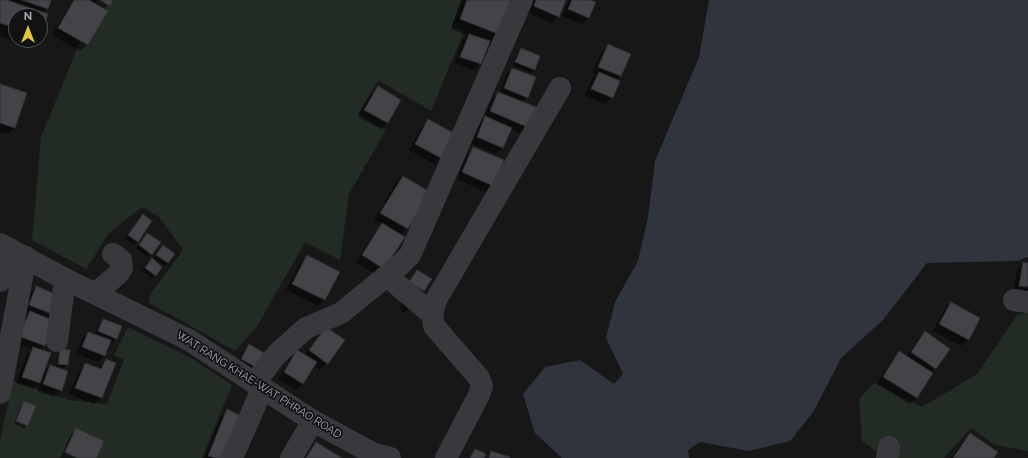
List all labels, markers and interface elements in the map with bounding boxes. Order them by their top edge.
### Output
north arrow [8,8,48,48]
text: N [24,10,32,23]
street label: WAT RANG KHAE-WAT PHRAO ROAD [174,328,344,442]

